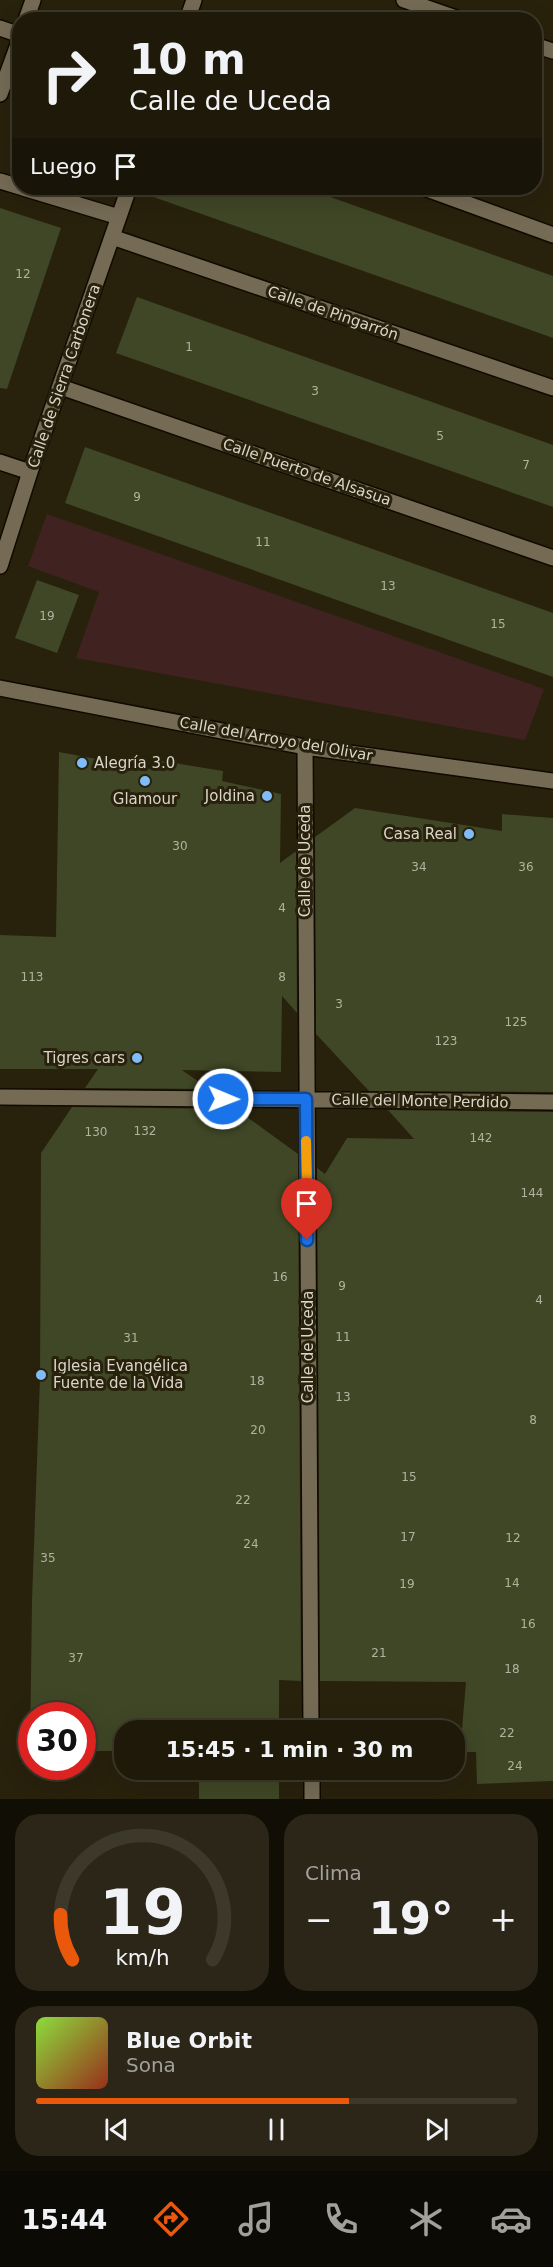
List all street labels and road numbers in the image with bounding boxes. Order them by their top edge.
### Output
street label: Calle de Sierra Carbonera [24,282,104,470]
street label: Calle de Pingarrón [265,282,401,344]
street label: Calle Puerto de Alsasua [220,435,394,509]
street label: Calle del Arroyo del Olivar [178,713,375,765]
street label: Calle de Uceda [296,805,314,917]
street label: Calle del Monte Perdido [331,1090,509,1112]
street label: Calle de Uceda [299,1291,317,1403]

